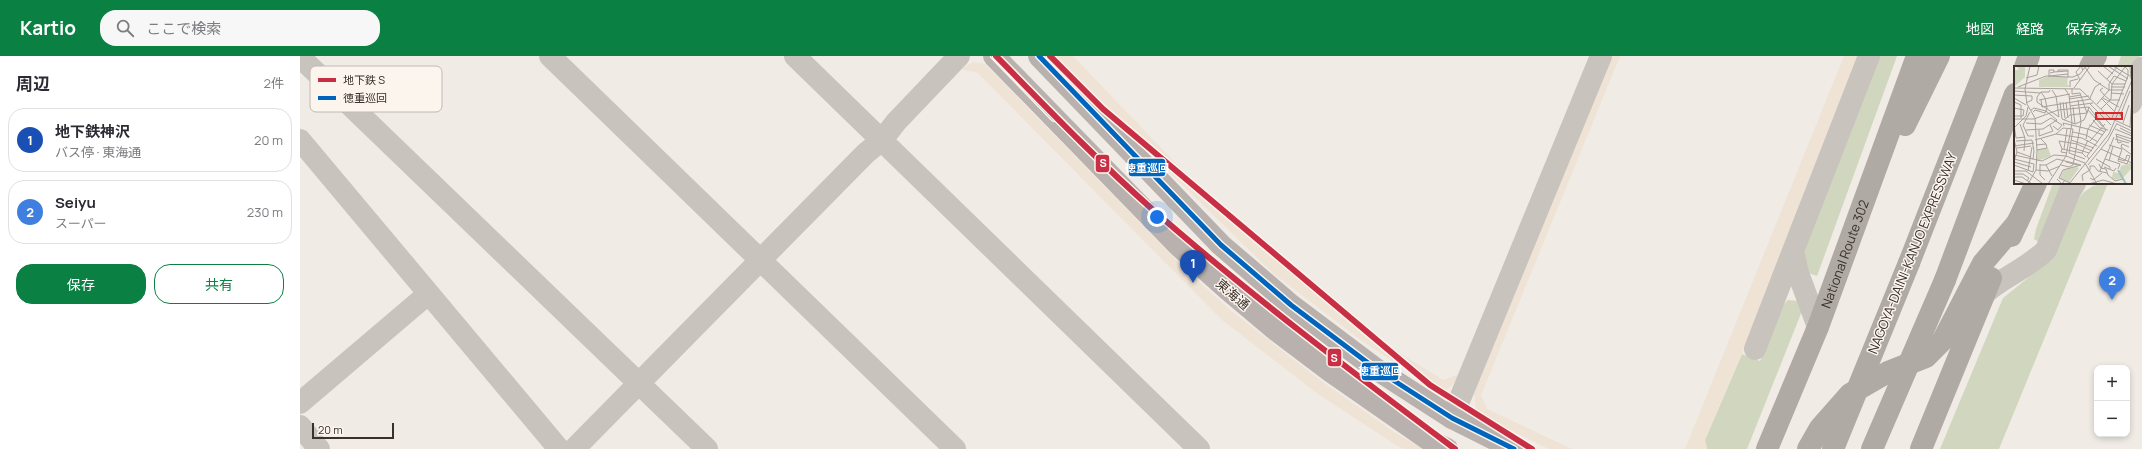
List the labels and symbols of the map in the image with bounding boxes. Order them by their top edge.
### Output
legend [310,66,442,112]
inset map [2014,66,2132,184]
text: 地下鉄 S [343,72,385,87]
text: 徳重巡回 [343,90,387,105]
street label: NAGOYA-DAINI-KANJO EXPRESSWAY [1863,149,1961,356]
line badge: S [1095,154,1110,173]
text: S [1099,155,1107,170]
line badge: 徳重巡回 [1128,158,1166,177]
text: 徳重巡回 [1125,160,1169,175]
street label: National Route 302 [1817,197,1873,311]
your location [1147,207,1167,227]
pin: 1 [1180,250,1206,283]
pin: 2 [2099,267,2125,300]
street label: 東海通 [1212,274,1254,314]
line badge: S [1327,348,1342,367]
text: S [1330,350,1338,365]
line badge: 徳重巡回 [1361,362,1399,381]
text: 徳重巡回 [1358,363,1402,378]
scale bar [312,421,394,440]

